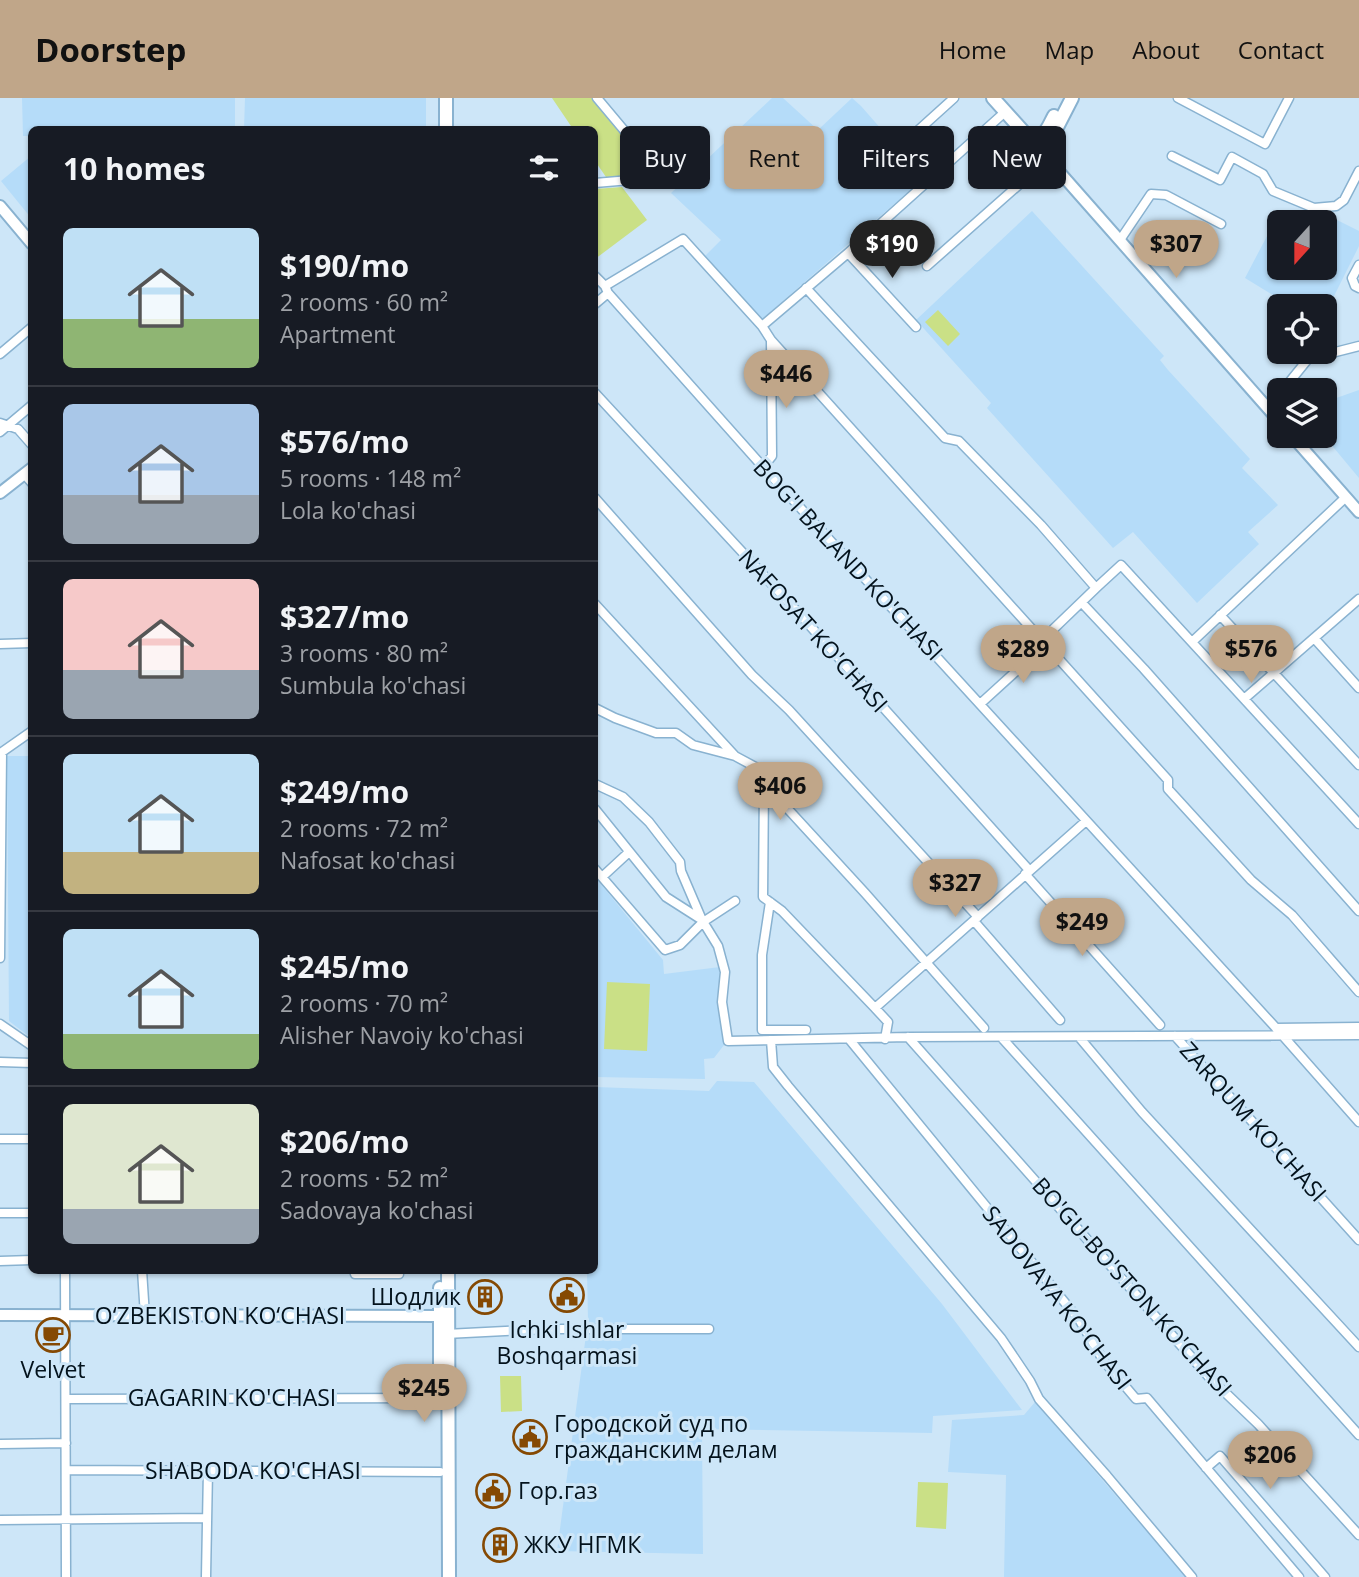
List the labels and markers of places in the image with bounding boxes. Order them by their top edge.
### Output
pin: $190 [851,220,933,280]
pin: $307 [1135,220,1217,280]
pin: $446 [745,350,827,410]
pin: $289 [982,626,1064,685]
pin: $576 [1210,626,1292,685]
pin: $406 [739,762,821,822]
pin: $327 [914,860,996,919]
pin: $249 [1041,898,1123,958]
public building icon: Ichki Ishlar Boshqarmasi [548,1276,586,1314]
building icon: Шодлик [466,1278,504,1316]
place label: Шодлик [371,1280,461,1312]
place label: Ichki Ishlar Boshqarmasi [497,1313,637,1371]
cafe icon: Velvet [34,1316,72,1354]
place label: Velvet [20,1353,86,1385]
pin: $245 [383,1364,465,1424]
place label: Городской суд по гражданским делам [554,1407,778,1465]
public building icon: Городской суд по гражданским делам [511,1418,549,1456]
pin: $206 [1229,1432,1311,1491]
public building icon: Гор.газ [474,1472,512,1510]
place label: Гор.газ [518,1474,598,1506]
building icon: ЖКУ НГМК [481,1526,519,1564]
place label: ЖКУ НГМК [524,1528,642,1560]

